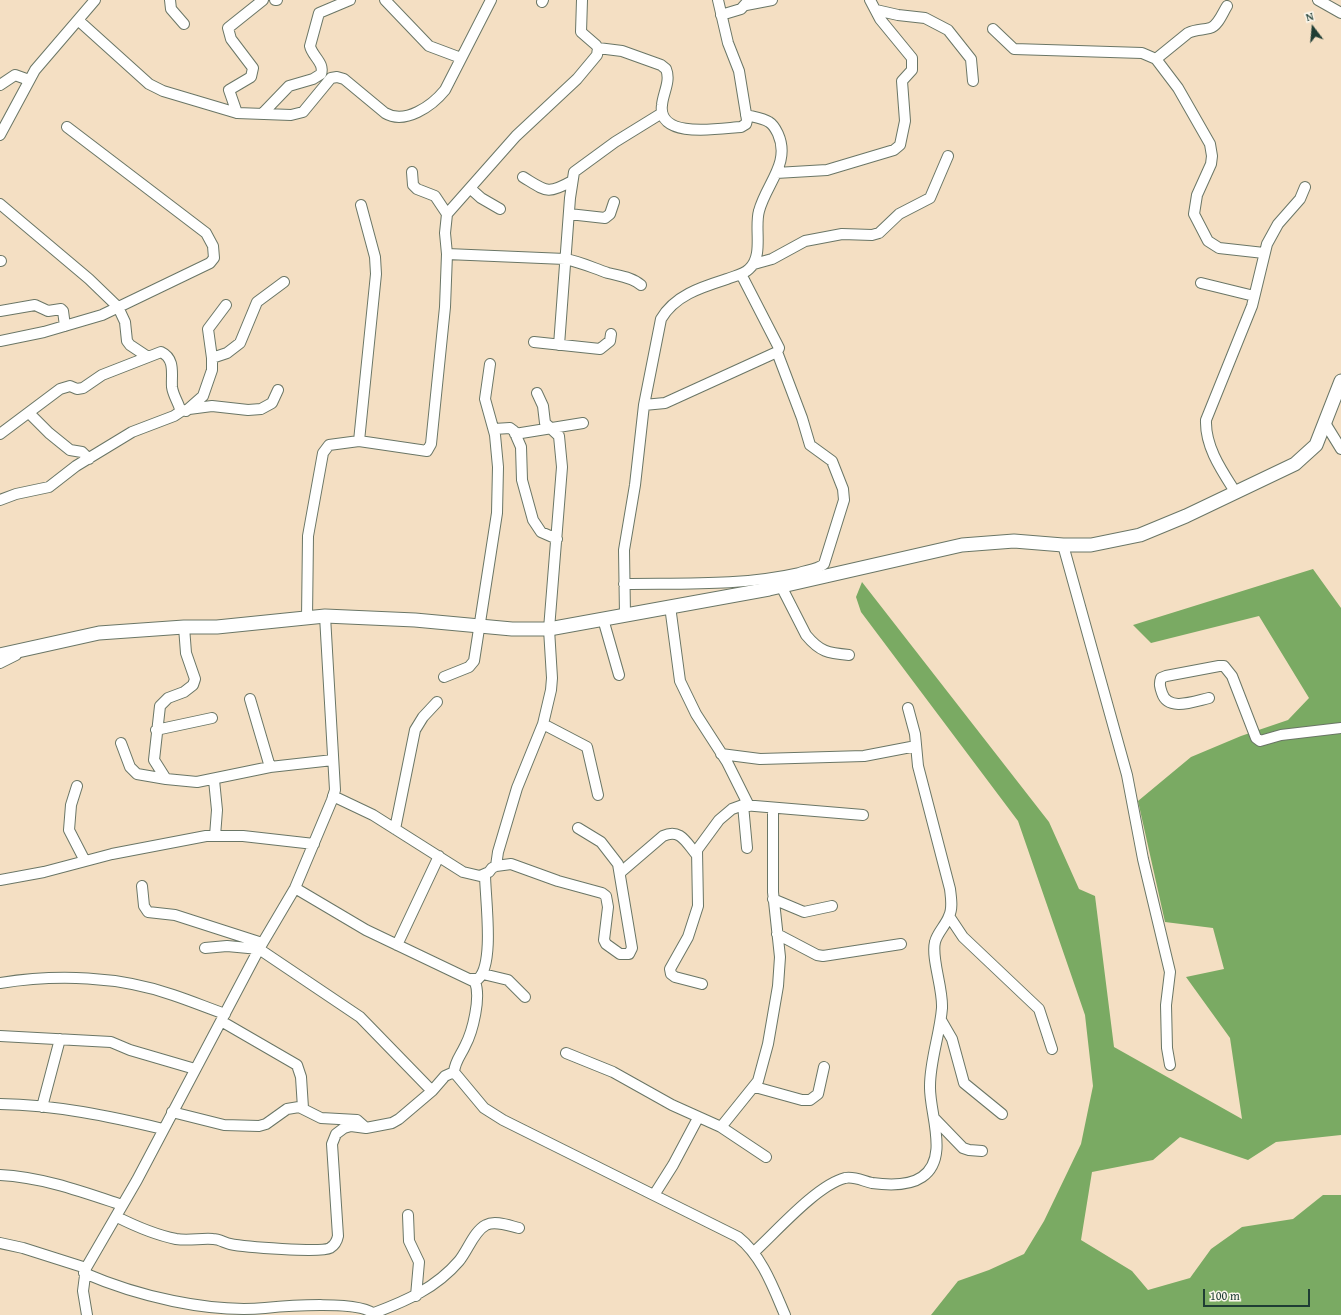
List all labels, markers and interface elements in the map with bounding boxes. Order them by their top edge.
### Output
north arrow [1293,8,1333,48]
text: N [1304,8,1315,25]
scale bar [1205,1281,1312,1307]
text: 100 m [1210,1287,1240,1304]

